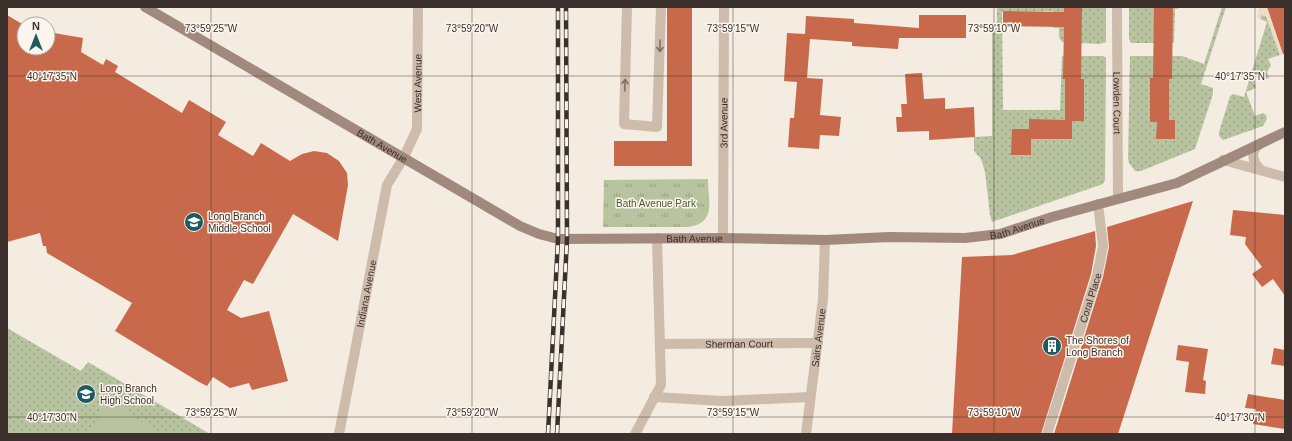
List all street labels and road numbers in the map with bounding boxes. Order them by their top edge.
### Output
street label: West Avenue [412,53,424,113]
street label: Lowden Court [1111,72,1123,134]
street label: 3rd Avenue [718,97,730,148]
street label: Bath Avenue [355,127,410,165]
street label: Bath Avenue [989,215,1046,241]
street label: Bath Avenue [666,233,723,244]
street label: Indiana Avenue [355,258,379,329]
street label: Coral Place [1078,271,1104,324]
street label: Sairs Avenue [809,308,828,368]
street label: Sherman Court [705,338,773,350]

